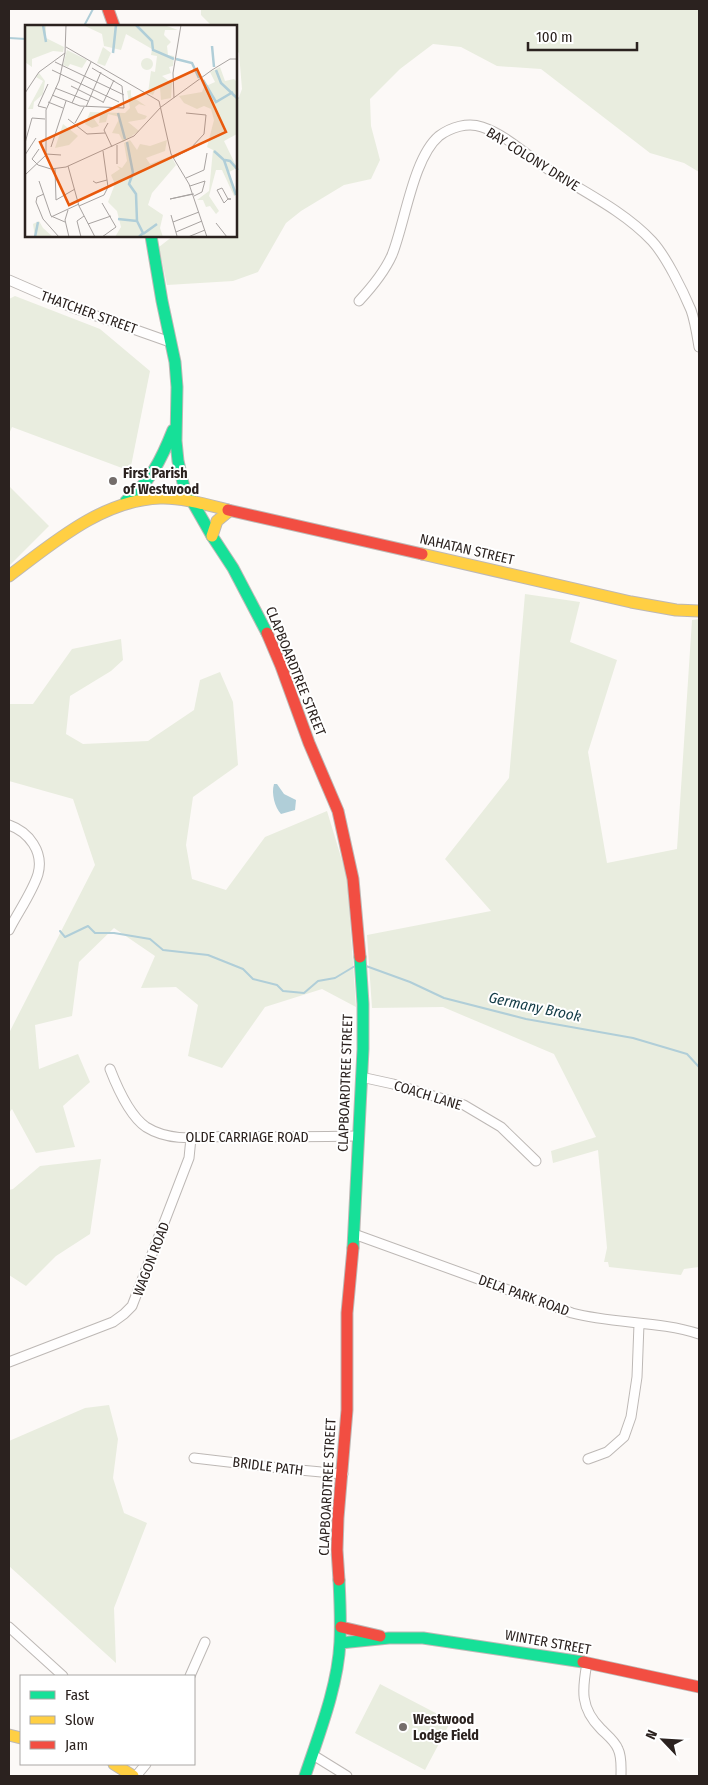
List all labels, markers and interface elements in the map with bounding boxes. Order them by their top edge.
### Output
scale bar [528,20,637,52]
inset map [25,25,238,238]
text: 100 m [536,28,573,46]
street label: BAY COLONY DRIVE [483,124,583,195]
street label: THATCHER STREET [38,287,140,338]
place label: First Parish of Westwood [123,465,199,498]
marker: First Parish of Westwood [107,475,119,487]
street label: NAHATAN STREET [418,530,516,569]
street label: CLAPBOARDTREE STREET [262,604,329,739]
water label: Germany Brook [487,988,583,1026]
street label: CLAPBOARDTREE STREET [335,1013,356,1152]
street label: COACH LANE [392,1077,464,1114]
street label: OLDE CARRIAGE ROAD [185,1129,309,1146]
street label: WAGON ROAD [130,1220,173,1299]
street label: DELA PARK ROAD [476,1271,572,1320]
street label: CLAPBOARDTREE STREET [315,1417,340,1556]
street label: BRIDLE PATH [232,1454,304,1479]
street label: WINTER STREET [504,1627,593,1659]
legend [20,1675,195,1765]
text: Fast [65,1686,89,1704]
text: Slow [65,1711,94,1729]
place label: Westwood Lodge Field [413,1711,479,1744]
north arrow [638,1715,688,1765]
marker: Westwood Lodge Field [397,1721,409,1733]
text: N [642,1727,661,1742]
text: Jam [65,1736,88,1754]

